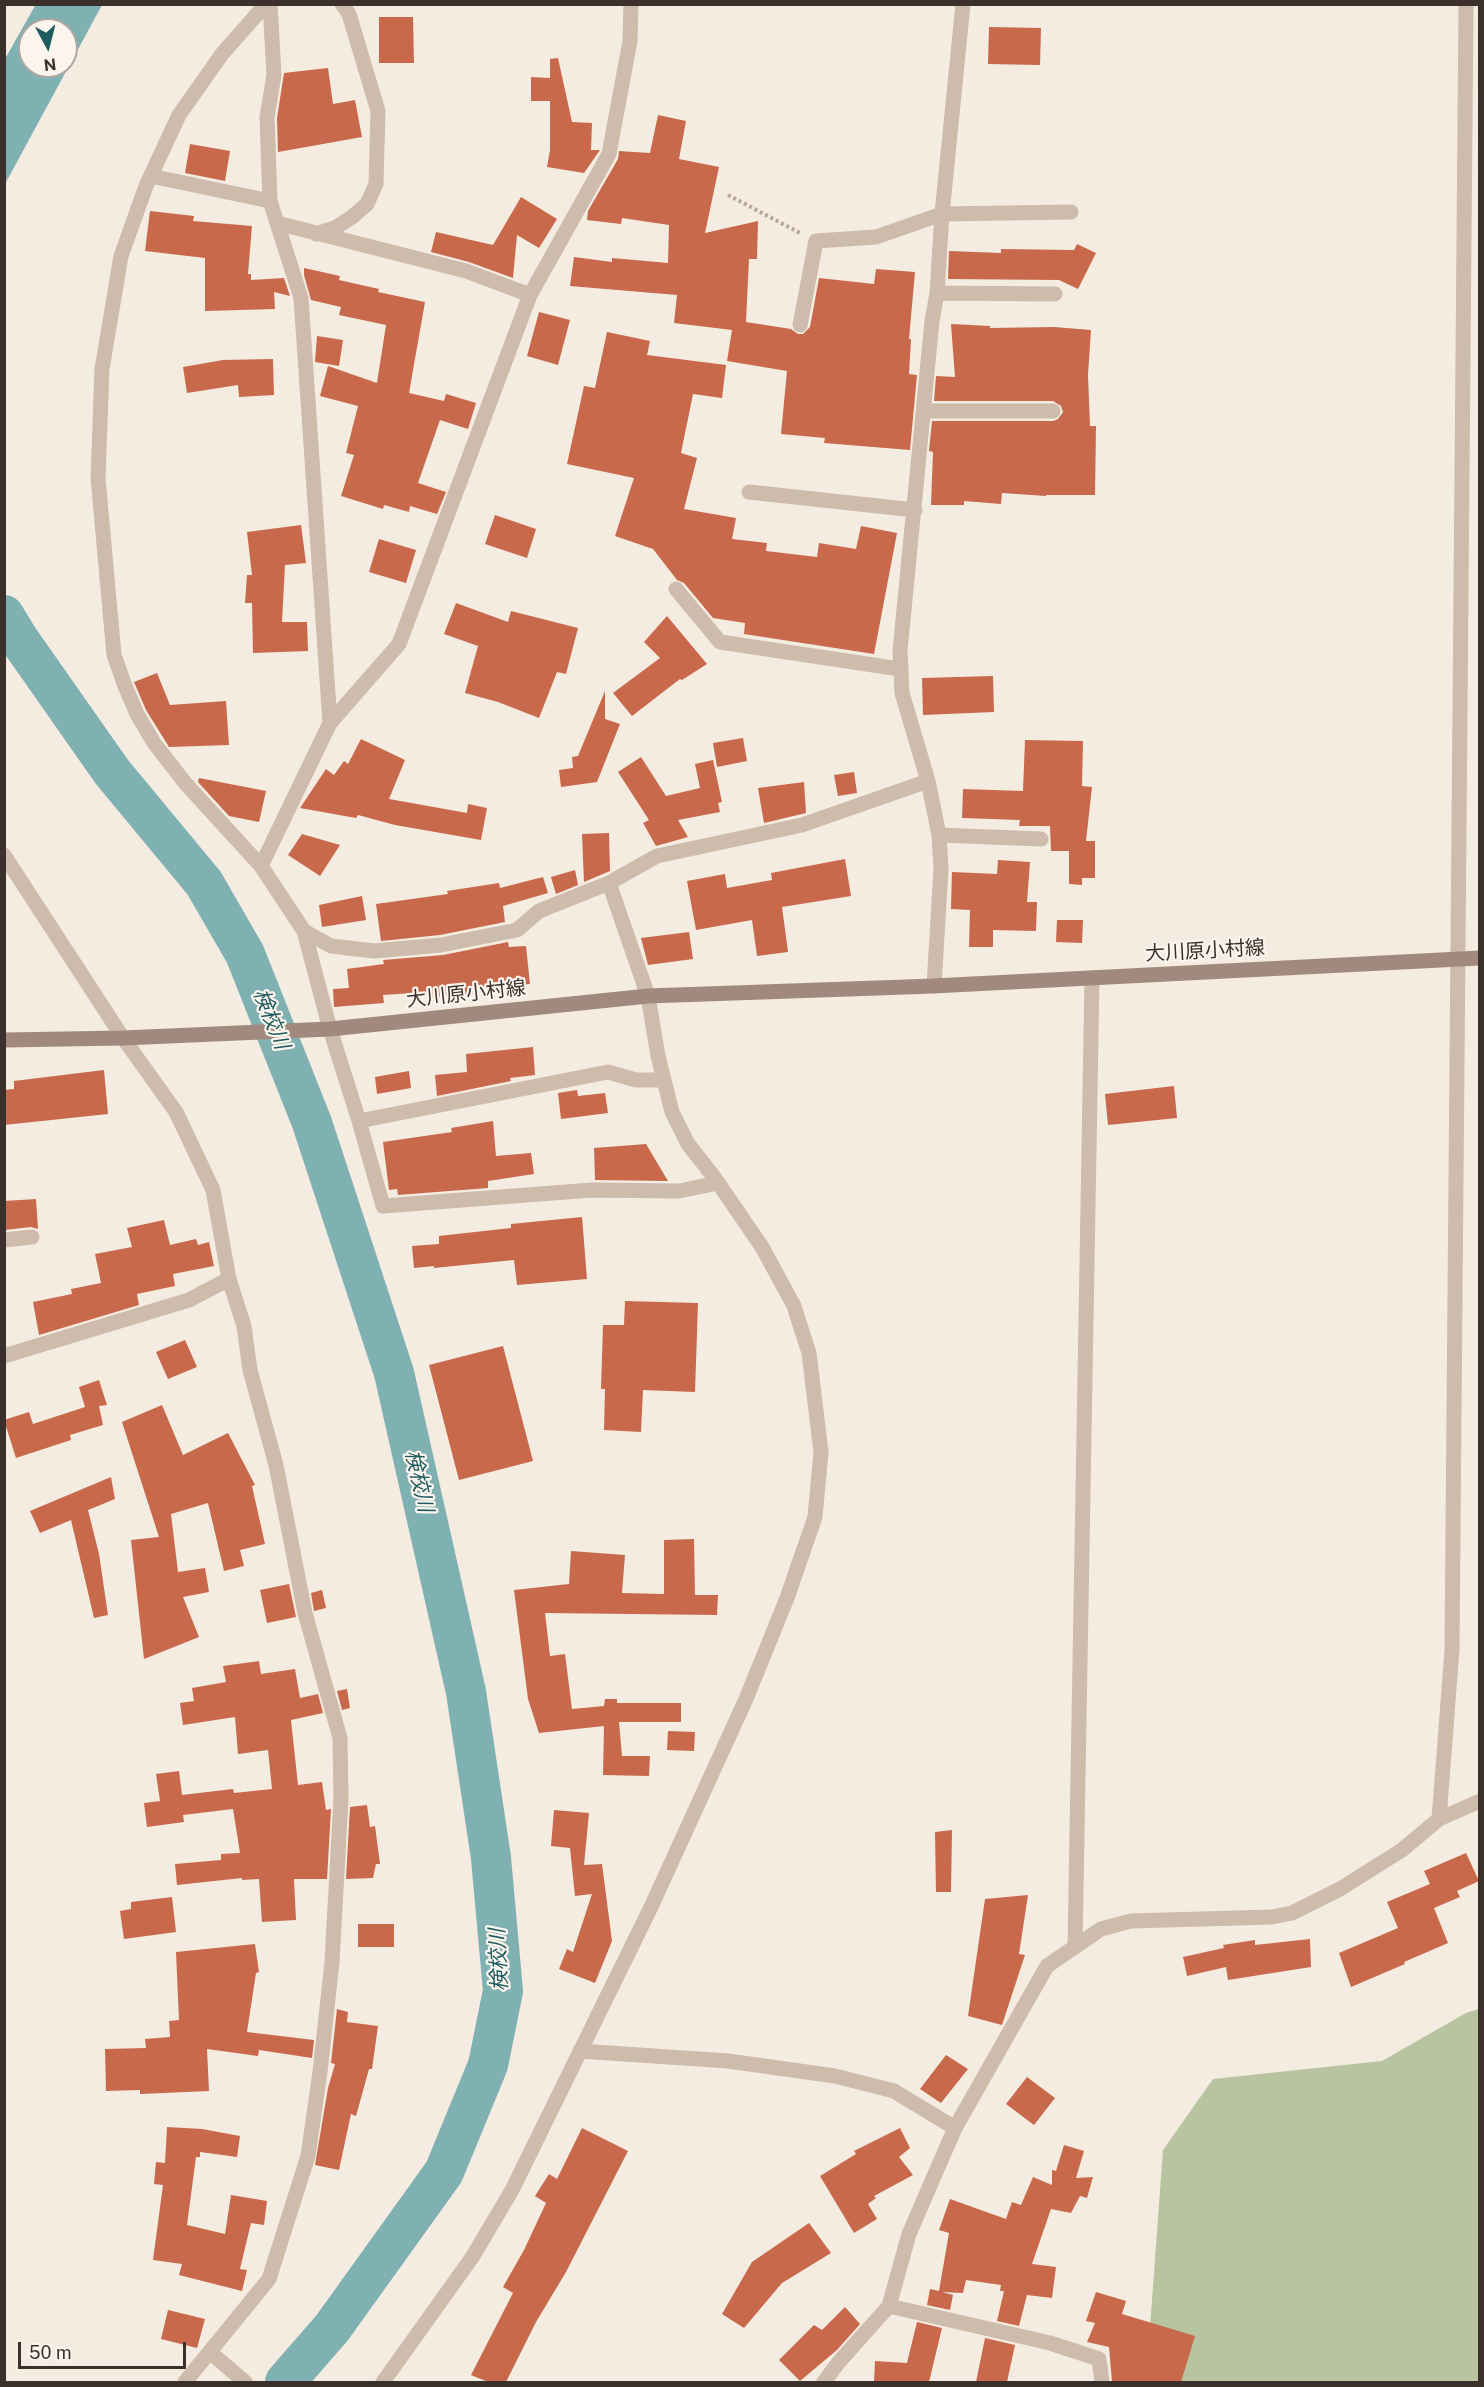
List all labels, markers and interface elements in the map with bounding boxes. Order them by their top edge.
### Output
north arrow [18,18,78,78]
text: N [43,54,57,75]
street label: 大川原小村線 [1144,936,1266,966]
street label: 大川原小村線 [405,976,527,1012]
water label: 検校川 [248,985,294,1053]
water label: 検校川 [400,1447,438,1515]
water label: 検校川 [485,1928,513,1992]
scale bar [21,2330,189,2368]
text: 50 m [29,2342,72,2363]

